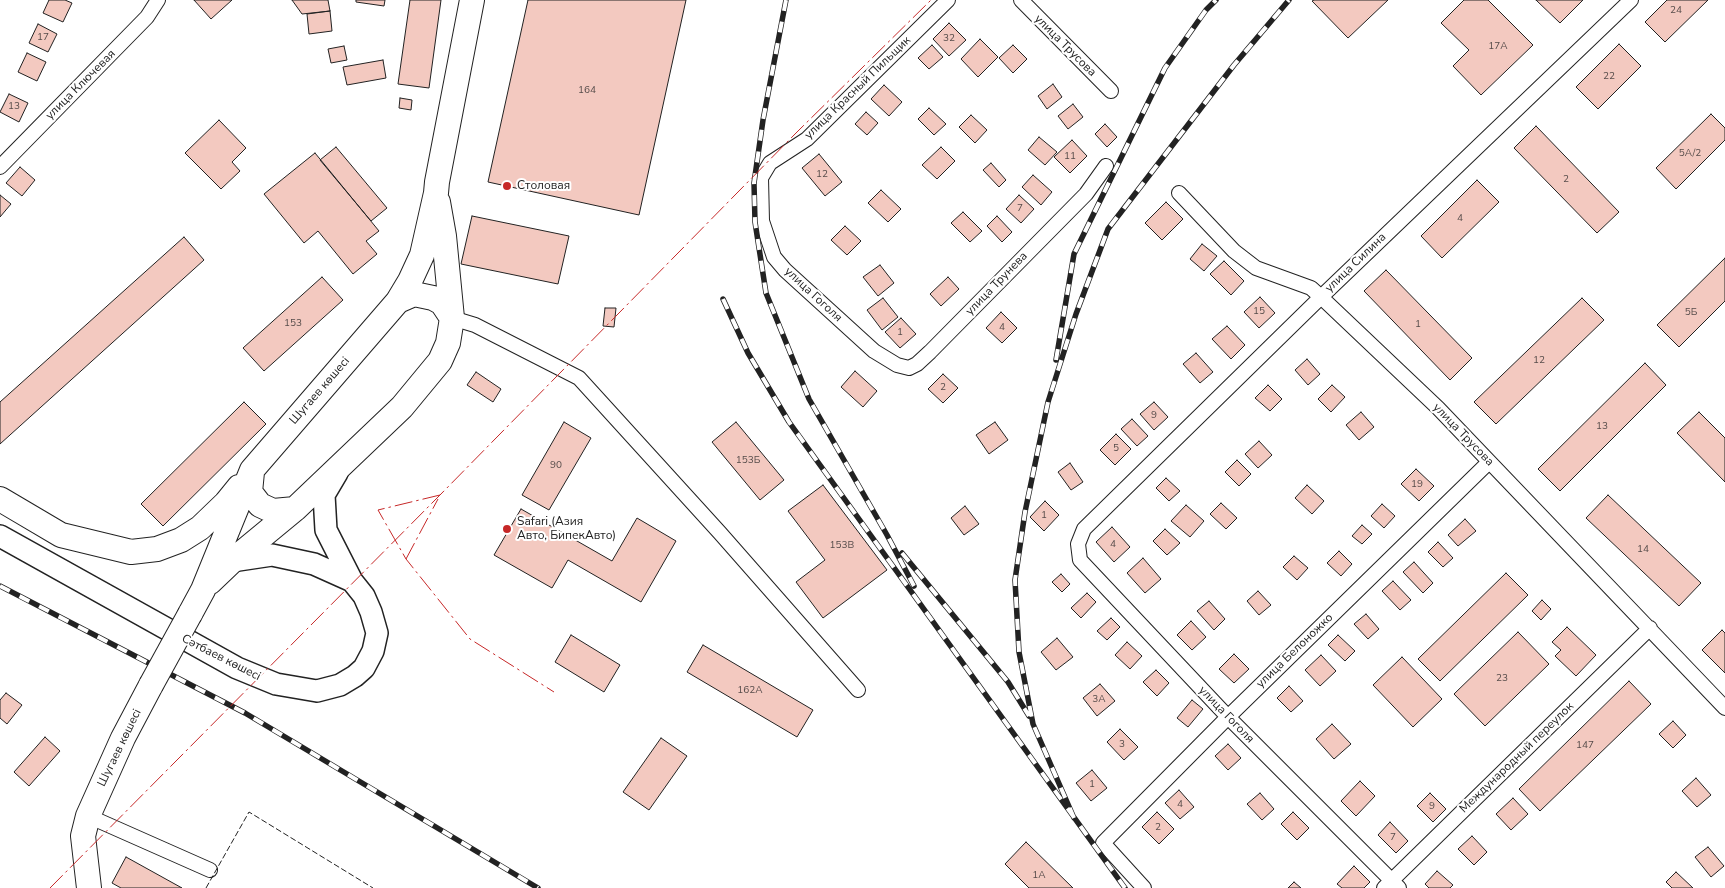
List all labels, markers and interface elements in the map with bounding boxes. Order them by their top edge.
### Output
house number: 24 [1670,5,1682,17]
street label: улица Трусова [1031,12,1099,80]
house number: 17 [37,32,49,44]
street label: улица Красный Пильщик [802,33,914,143]
house number: 32 [943,33,955,45]
house number: 17А [1488,41,1508,53]
street label: улица Ключевая [43,47,119,123]
house number: 22 [1603,71,1615,83]
house number: 164 [578,85,596,97]
house number: 13 [8,101,20,113]
house number: 5A/2 [1679,148,1701,160]
house number: 11 [1064,151,1076,163]
house number: 12 [816,169,828,181]
house number: 2 [1563,174,1569,186]
place label: Столовая [517,179,570,193]
marker: Столовая [501,180,513,192]
house number: 7 [1017,203,1023,215]
house number: 4 [1457,213,1463,225]
street label: улица Силина [1323,230,1389,296]
street label: улица Трунева [963,249,1031,319]
street label: улица Гоголя [781,265,845,325]
house number: 15 [1253,306,1265,318]
house number: 5Б [1685,307,1697,319]
house number: 153 [284,318,302,330]
house number: 1 [1415,319,1421,331]
house number: 4 [999,322,1005,334]
house number: 1 [897,327,903,339]
street label: Шугаев көшесі [287,354,353,428]
house number: 12 [1533,355,1545,367]
house number: 2 [940,382,946,394]
street label: улица Трусова [1429,401,1497,469]
house number: 9 [1151,410,1157,422]
house number: 13 [1596,421,1608,433]
house number: 5 [1113,443,1119,455]
house number: 153Б [736,455,760,467]
house number: 90 [550,460,562,472]
house number: 19 [1411,479,1423,491]
house number: 1 [1041,510,1047,522]
place label: Safari (Азия Авто, БипекАвто) [517,515,616,543]
marker: Safari (Азия Авто, БипекАвто) [501,523,513,535]
house number: 4 [1110,539,1116,551]
house number: 153В [830,540,854,552]
house number: 14 [1637,544,1649,556]
street label: улица Белоножко [1254,611,1336,691]
street label: Сәтбаев көшесі [179,632,263,684]
house number: 23 [1496,673,1508,685]
street label: улица Гоголя [1195,684,1257,746]
house number: 162А [737,685,763,697]
house number: 3А [1092,694,1106,706]
street label: Международный переулок [1457,700,1577,816]
street label: Шугаев көшесі [95,707,145,789]
house number: 3 [1119,739,1125,751]
house number: 147 [1576,740,1594,752]
house number: 1 [1089,779,1095,791]
house number: 4 [1177,799,1183,811]
house number: 9 [1429,801,1435,813]
house number: 2 [1155,822,1161,834]
house number: 7 [1390,832,1396,844]
house number: 1А [1032,870,1046,882]

